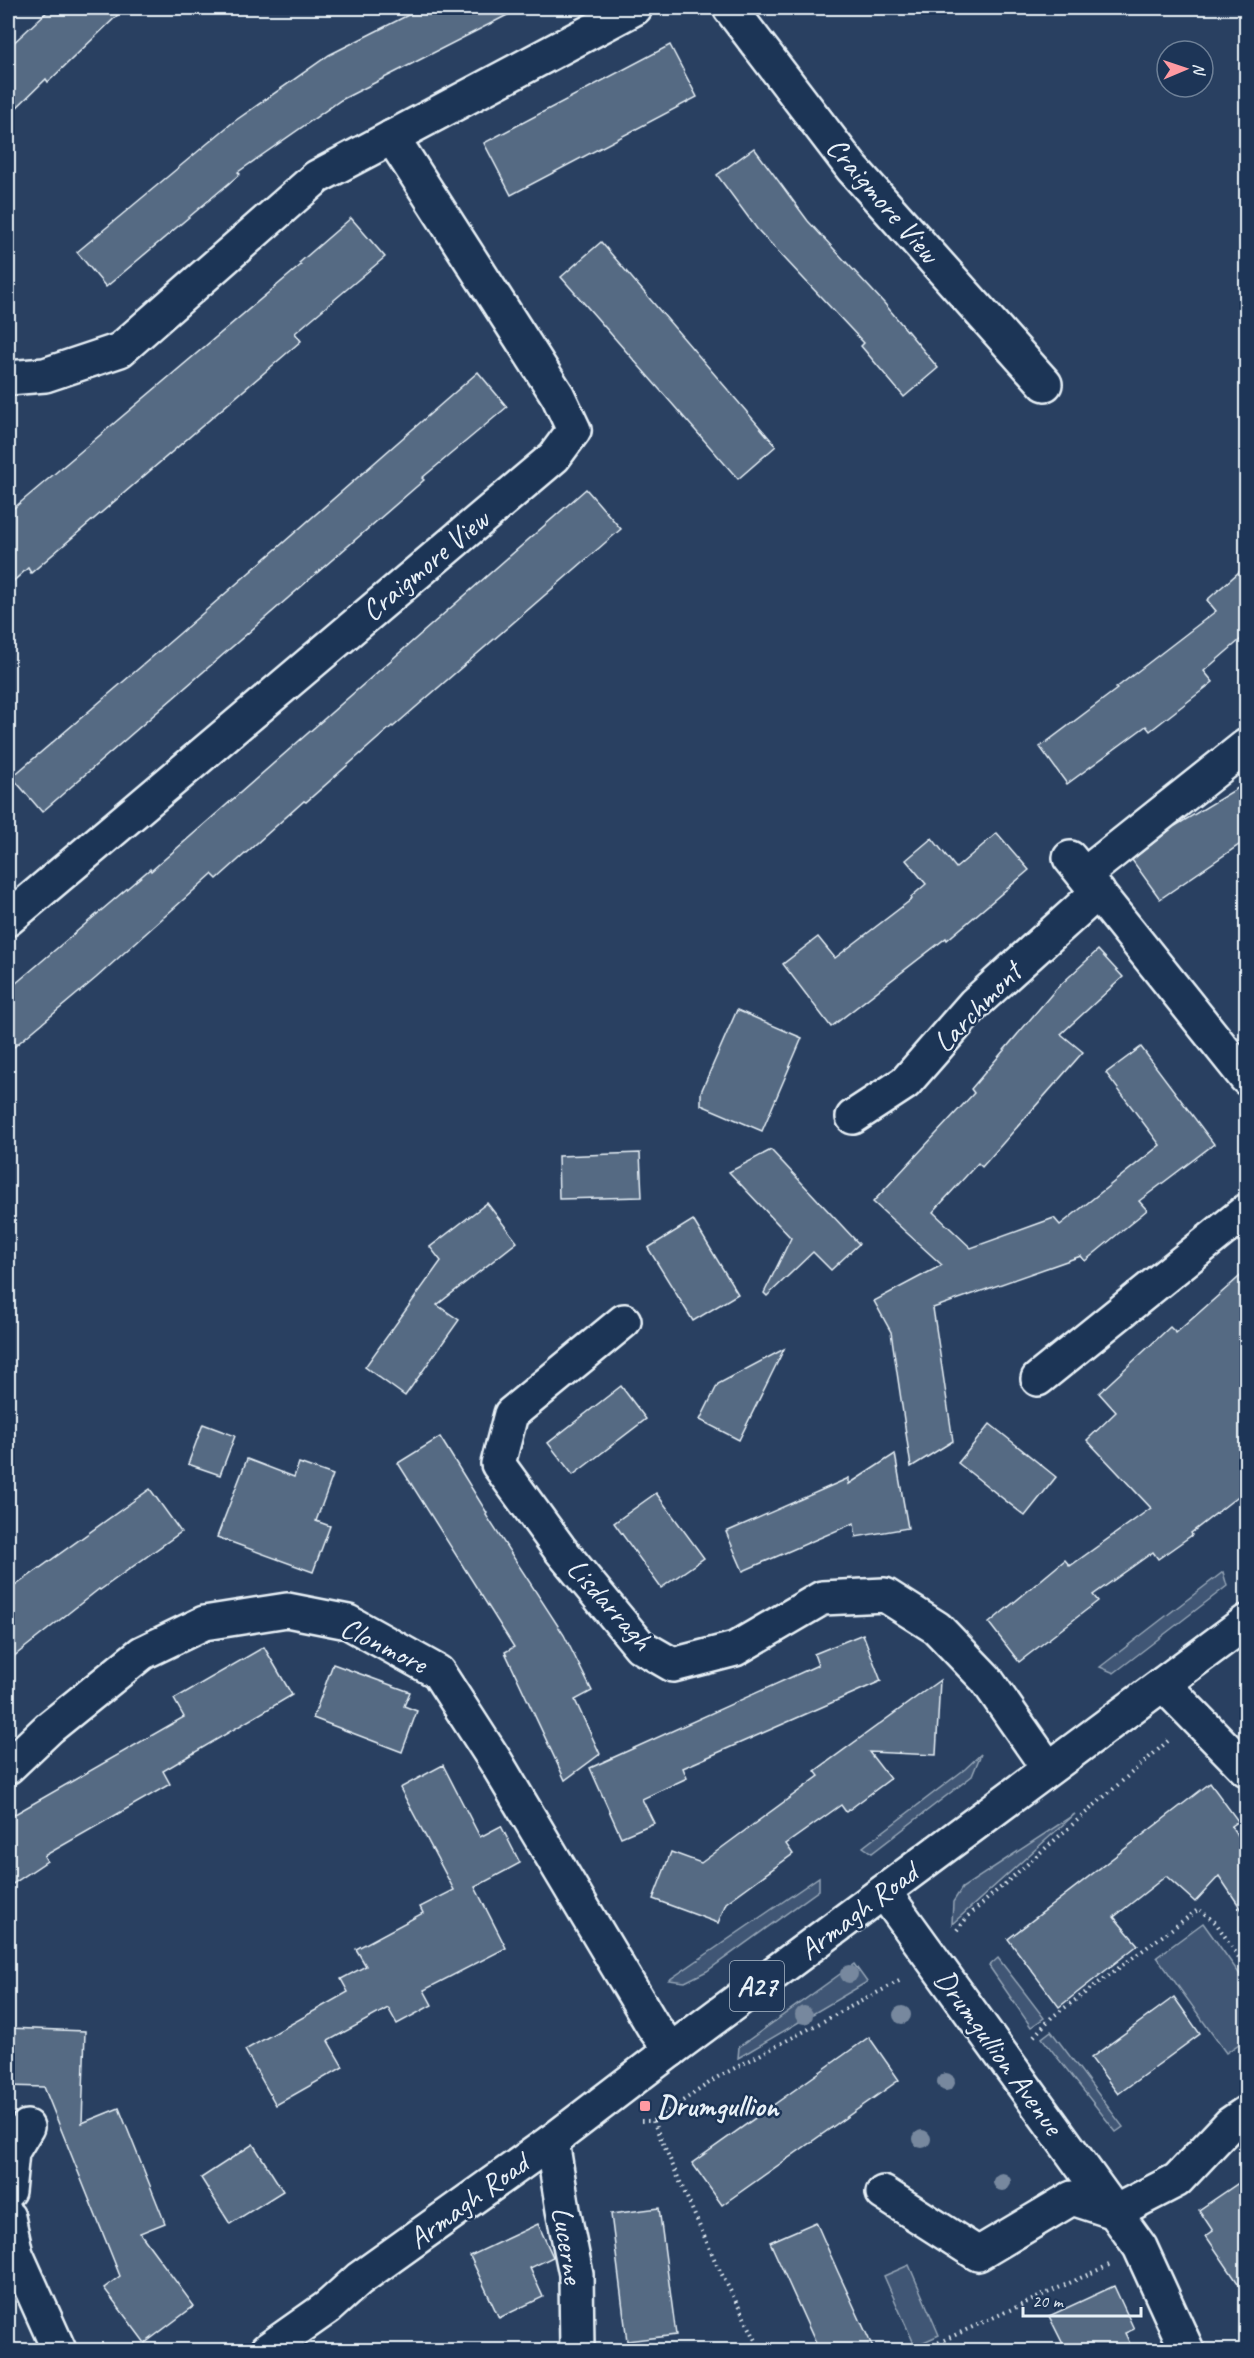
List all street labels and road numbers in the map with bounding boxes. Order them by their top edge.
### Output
street label: Craigmore View [818,129,950,273]
street label: Craigmore View [353,499,498,629]
street label: Larchmont [925,951,1032,1060]
street label: Lisdarragh [559,1550,661,1658]
street label: Clonmore [335,1608,435,1683]
street label: Armagh Road [791,1851,928,1968]
road number: A27 [730,1961,784,2011]
street label: Drumgullion Avenue [926,1962,1073,2144]
street label: Armagh Road [400,2142,539,2257]
street label: Lucerne [543,2204,593,2288]

